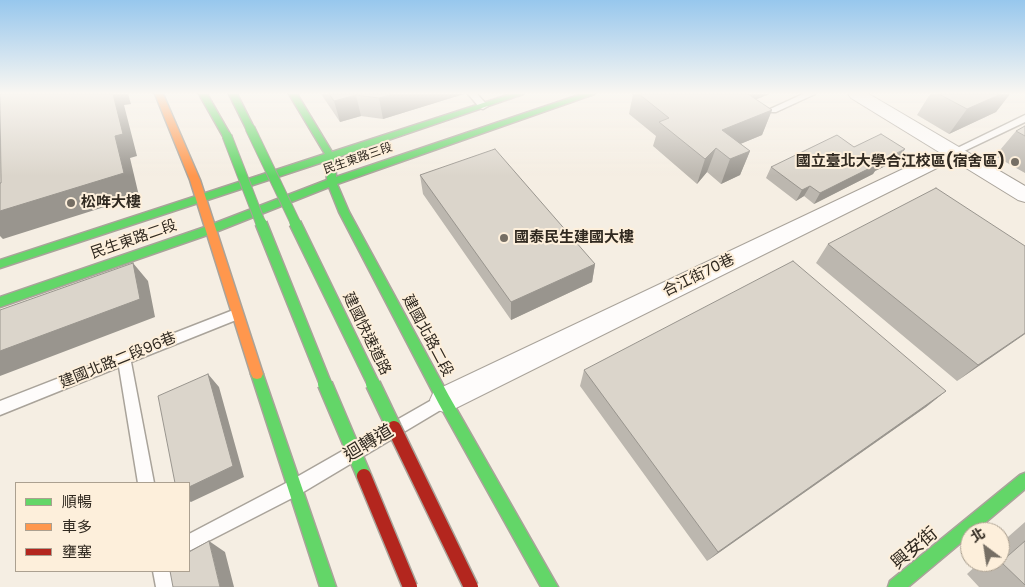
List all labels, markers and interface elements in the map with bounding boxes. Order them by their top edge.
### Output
street label: 民生東路三段 [322,140,394,178]
place label: 國立臺北大學合江校區(宿舍區) [796,153,1005,171]
marker: 國立臺北大學合江校區(宿舍區) [1009,156,1021,168]
place label: 松哖大樓 [81,194,141,212]
marker: 松哖大樓 [65,197,77,209]
street label: 民生東路二段 [89,217,179,263]
place label: 國泰民生建國大樓 [514,229,634,247]
marker: 國泰民生建國大樓 [498,232,510,244]
street label: 合江街70巷 [660,251,738,301]
street label: 建國快速道路 [338,290,394,378]
street label: 建國北路二段 [398,292,456,380]
street label: 建國北路二段96巷 [57,329,179,393]
street label: 迴轉道 [340,421,398,467]
legend [15,482,190,572]
text: 順暢 [62,491,92,512]
text: 車多 [62,516,92,537]
north arrow [960,522,1010,572]
street label: 興安街 [887,523,943,575]
text: 北 [967,523,989,547]
text: 壅塞 [62,541,92,562]

